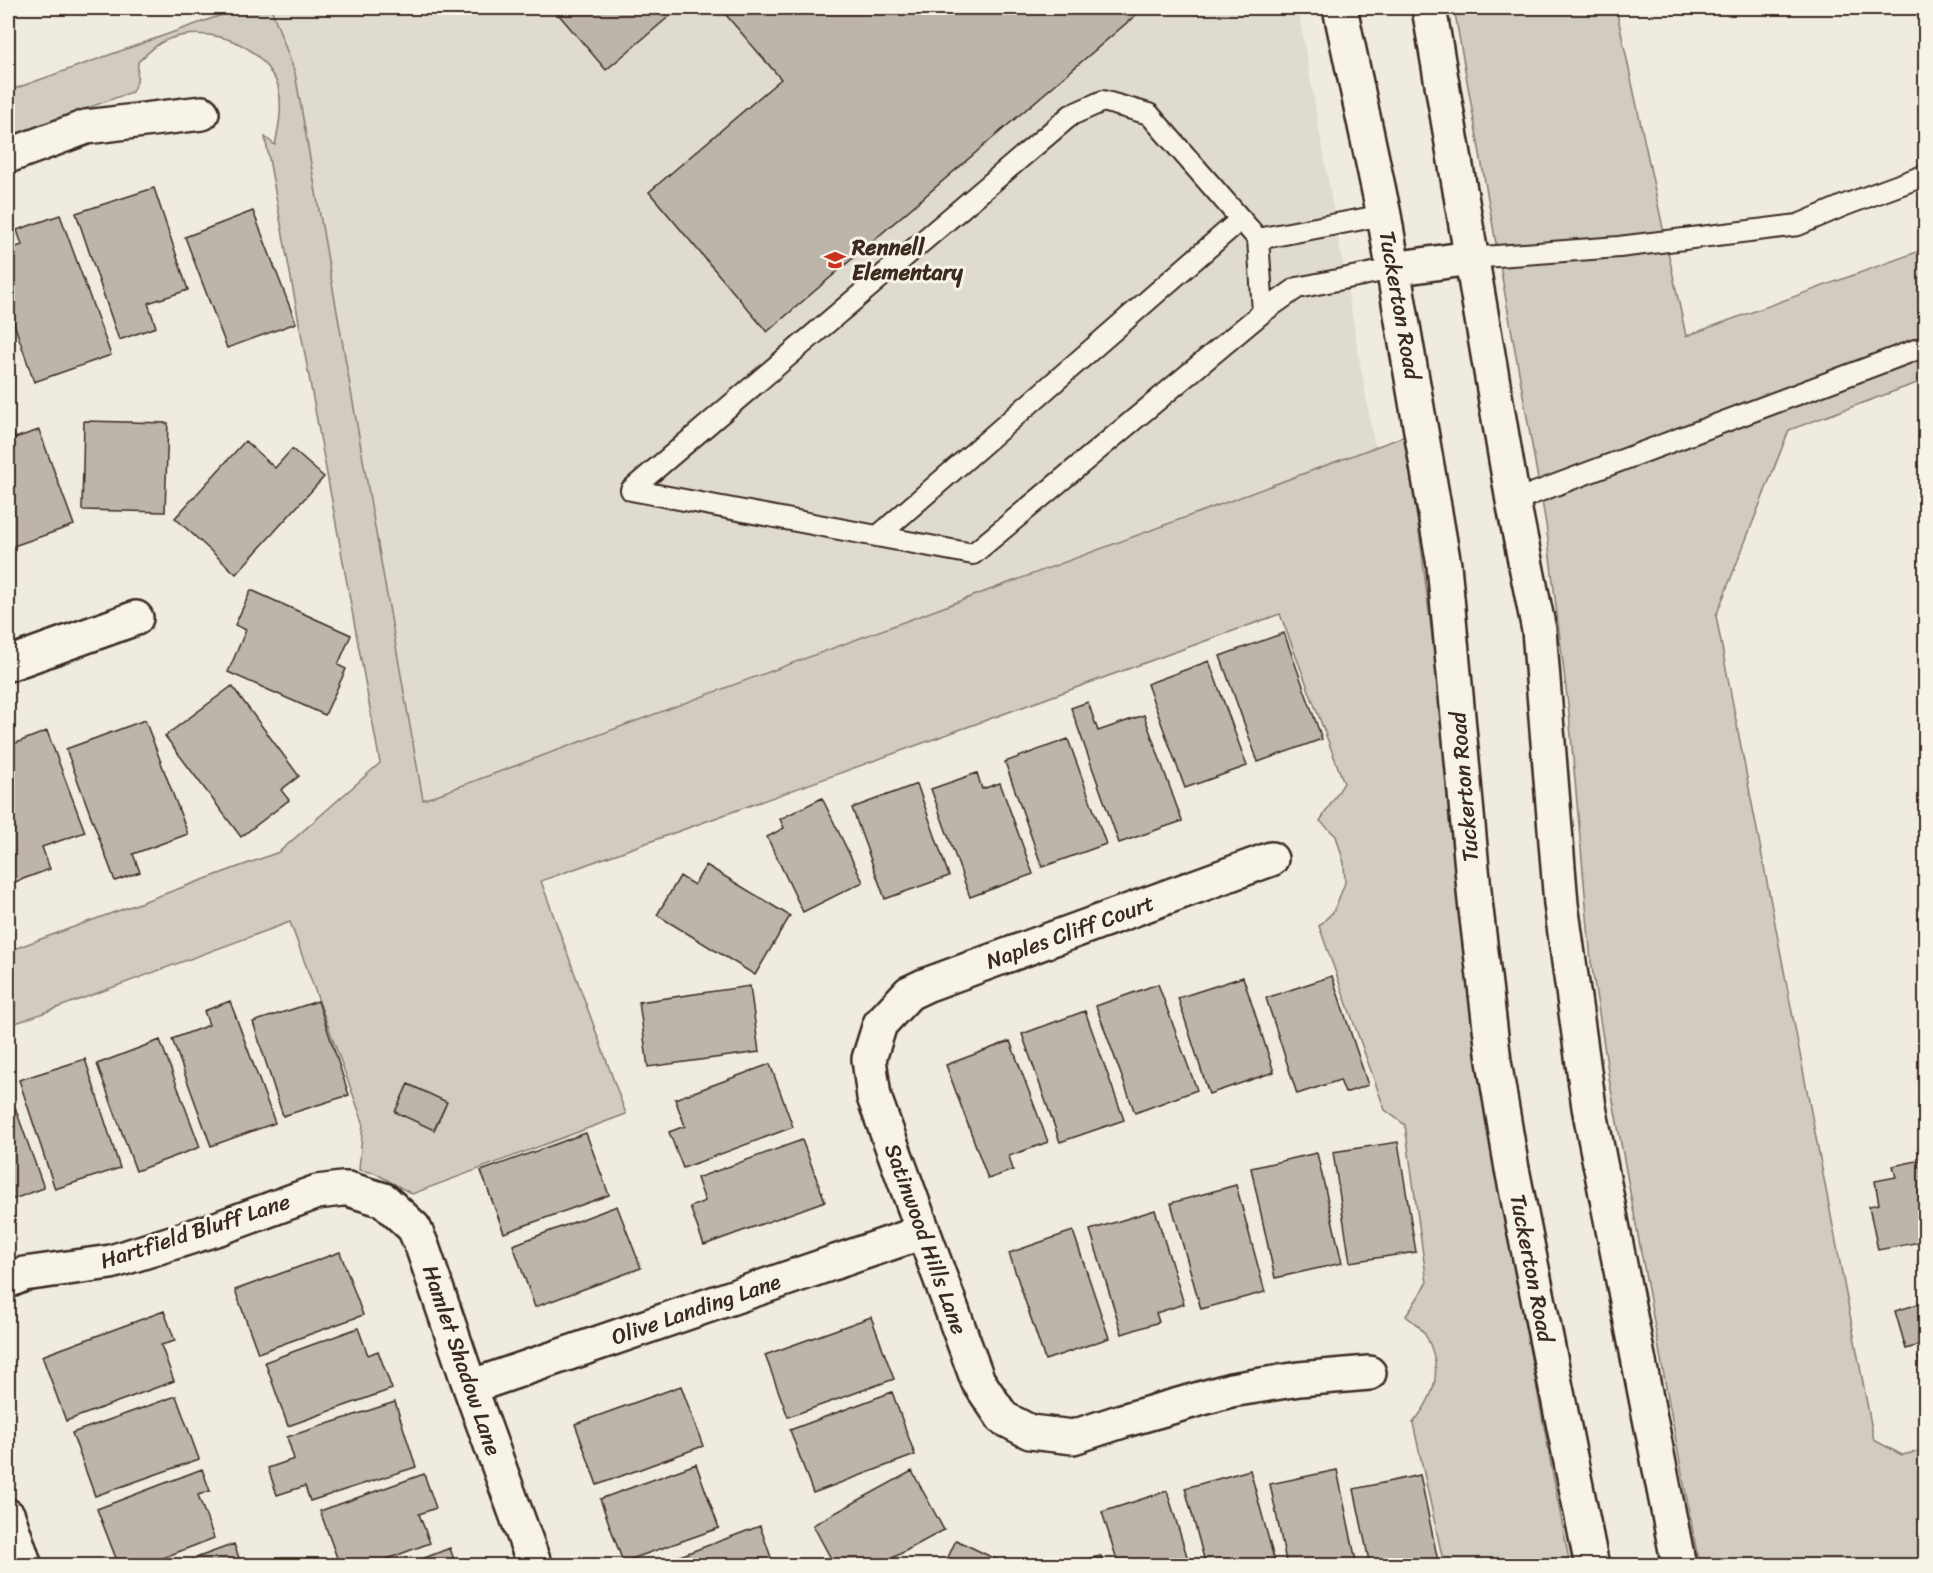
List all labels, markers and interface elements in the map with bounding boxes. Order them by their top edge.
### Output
place label: Rennell Elementary [851,228,964,292]
street label: Tuckerton Road [1368,228,1432,384]
school or university icon: Rennell Elementary [823,248,847,272]
street label: Tuckerton Road [1438,709,1490,864]
street label: Naples Cliff Court [980,883,1160,981]
street label: Satinwood Hills Lane [873,1138,979,1340]
street label: Hartfield Bluff Lane [95,1182,295,1280]
street label: Tuckerton Road [1499,1191,1566,1347]
street label: Hamlet Shadow Lane [411,1259,513,1461]
street label: Olive Landing Lane [606,1262,786,1356]

